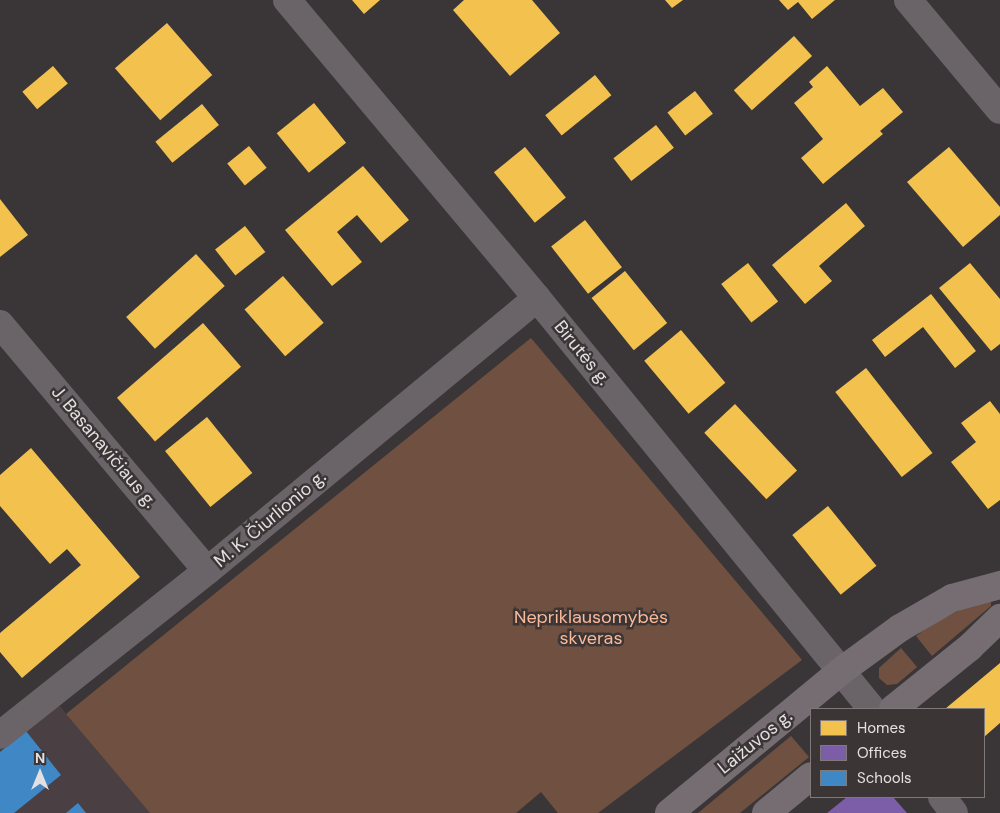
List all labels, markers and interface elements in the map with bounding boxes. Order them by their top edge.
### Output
street label: Birutės g. [550,316,614,390]
street label: J. Basanavičiaus g. [47,382,161,512]
street label: M. K. Čiurlionio g. [210,466,330,572]
park label: Nepriklausomybės skveras [514,607,668,650]
street label: Laižuvos g. [714,706,796,778]
legend [810,708,985,798]
text: Homes [857,718,906,738]
text: Offices [857,743,907,763]
north arrow [15,748,65,798]
text: N [35,749,45,767]
text: Schools [857,768,912,788]

